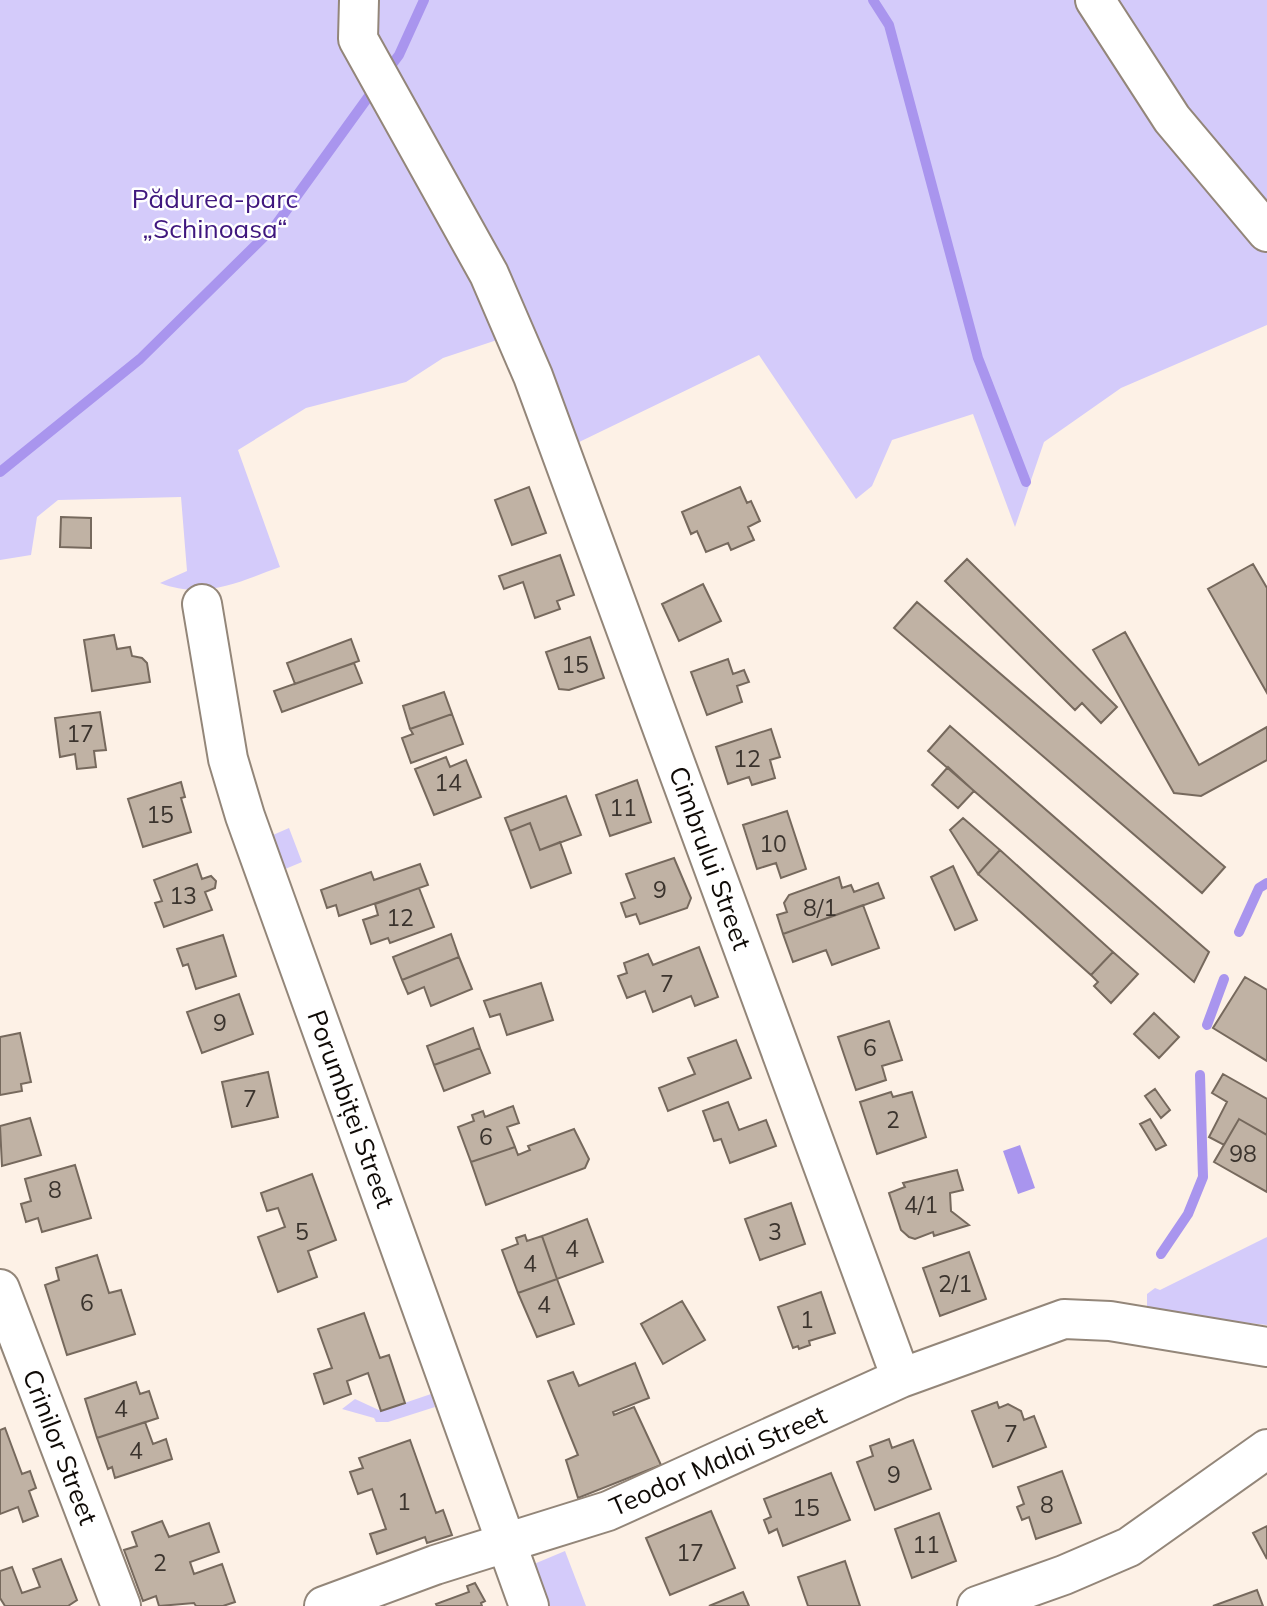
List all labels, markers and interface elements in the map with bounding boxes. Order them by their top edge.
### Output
park label: Pădurea-parc „Schinoasa“ [132,182,298,245]
house number: 15 [561,650,589,679]
house number: 17 [66,719,94,748]
house number: 12 [733,744,761,773]
street label: Cimbrului Street [662,762,759,954]
house number: 14 [434,768,462,797]
house number: 11 [609,793,637,822]
house number: 15 [146,800,174,829]
house number: 10 [759,829,787,858]
house number: 9 [653,875,667,904]
house number: 13 [169,881,197,910]
house number: 8/1 [803,893,837,922]
house number: 12 [386,903,414,932]
house number: 7 [660,969,674,998]
street label: Porumbiței Street [300,1005,403,1212]
house number: 9 [213,1008,227,1037]
house number: 6 [863,1033,877,1062]
house number: 7 [243,1084,257,1113]
house number: 2 [886,1105,900,1134]
house number: 6 [479,1122,493,1151]
house number: 98 [1229,1139,1257,1168]
house number: 8 [48,1175,62,1204]
house number: 4/1 [904,1190,938,1219]
house number: 5 [295,1217,309,1246]
house number: 3 [768,1217,782,1246]
house number: 4 [565,1234,579,1263]
house number: 4 [523,1249,537,1278]
house number: 2/1 [938,1269,972,1298]
house number: 6 [80,1288,94,1317]
house number: 4 [537,1290,551,1319]
house number: 1 [800,1305,814,1334]
street label: Crinilor Street [16,1364,105,1529]
house number: 4 [114,1394,128,1423]
street label: Teodor Malai Street [604,1398,831,1523]
house number: 7 [1004,1419,1018,1448]
house number: 4 [129,1436,143,1465]
house number: 9 [887,1460,901,1489]
house number: 1 [397,1487,411,1516]
house number: 8 [1040,1490,1054,1519]
house number: 15 [792,1493,820,1522]
house number: 11 [912,1530,940,1559]
house number: 17 [676,1538,704,1567]
house number: 2 [153,1548,167,1577]

